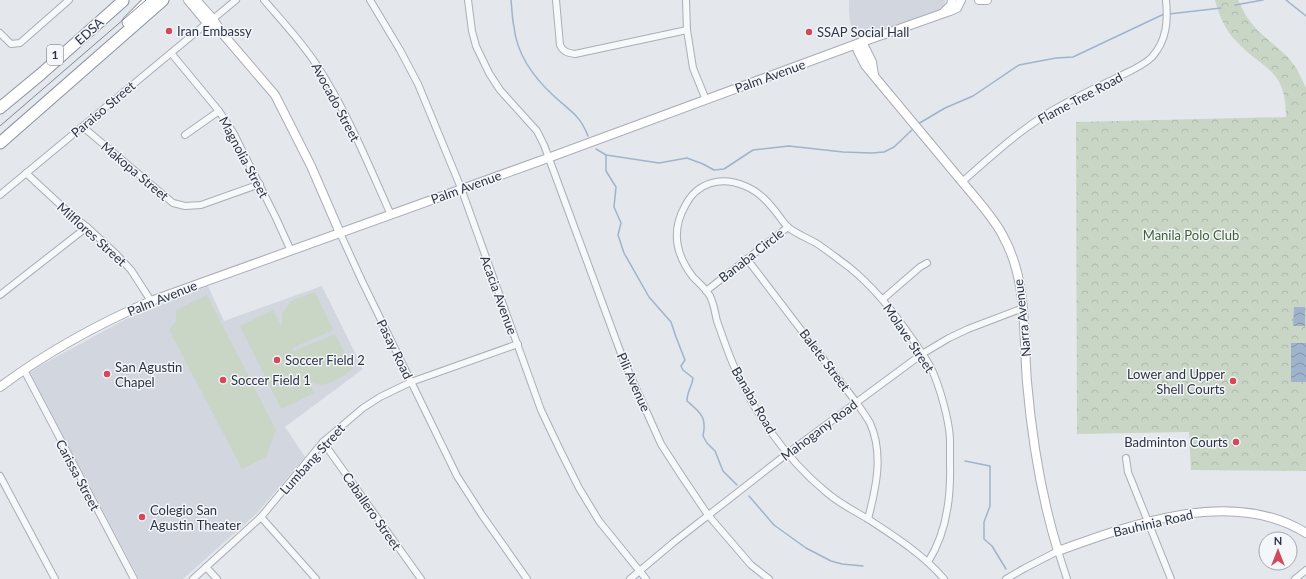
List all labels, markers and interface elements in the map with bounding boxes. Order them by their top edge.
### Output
street label: EDSA [71,14,107,48]
place label: Iran Embassy [177,23,252,39]
place label: SSAP Social Hall [817,24,909,40]
marker: Iran Embassy [164,26,174,36]
marker: SSAP Social Hall [804,27,814,37]
road number: 1 [47,45,63,65]
street label: Palm Avenue [733,56,808,96]
street label: Avocado Street [308,60,364,144]
street label: Flame Tree Road [1035,69,1125,127]
street label: Paraiso Street [68,77,139,140]
street label: Magnolia Street [216,114,272,201]
street label: Makopa Street [98,138,172,204]
street label: Palm Avenue [429,167,504,207]
street label: Milflores Street [54,199,130,270]
street label: Banaba Circle [715,225,787,285]
park label: Manila Polo Club [1143,227,1239,243]
street label: Acacia Avenue [477,253,521,337]
street label: Palm Avenue [125,277,199,319]
street label: Narra Avenue [1010,278,1034,358]
street label: Molave Street [880,301,938,376]
street label: Pasay Road [374,316,416,382]
street label: Balete Street [796,326,854,395]
street label: Pili Avenue [614,350,654,414]
place label: Soccer Field 2 [285,352,365,368]
marker: Soccer Field 2 [272,355,282,365]
place label: San Agustin Chapel [115,359,182,390]
street label: Banaba Road [728,364,780,436]
place label: Lower and Upper Shell Courts [1127,366,1225,397]
marker: San Agustin Chapel [102,369,112,379]
place label: Soccer Field 1 [231,372,311,388]
marker: Soccer Field 1 [218,375,228,385]
marker: Lower and Upper Shell Courts [1228,376,1238,386]
street label: Mahogany Road [778,396,860,464]
street label: Lumbang Street [276,420,348,498]
place label: Badminton Courts [1124,434,1228,450]
street label: Carissa Street [53,437,104,514]
marker: Badminton Courts [1231,437,1241,447]
street label: Caballero Street [339,469,405,553]
place label: Colegio San Agustin Theater [150,502,241,533]
street label: Bauhinia Road [1112,506,1194,540]
marker: Colegio San Agustin Theater [137,512,147,522]
north arrow [1258,531,1298,571]
text: N [1274,534,1282,547]

